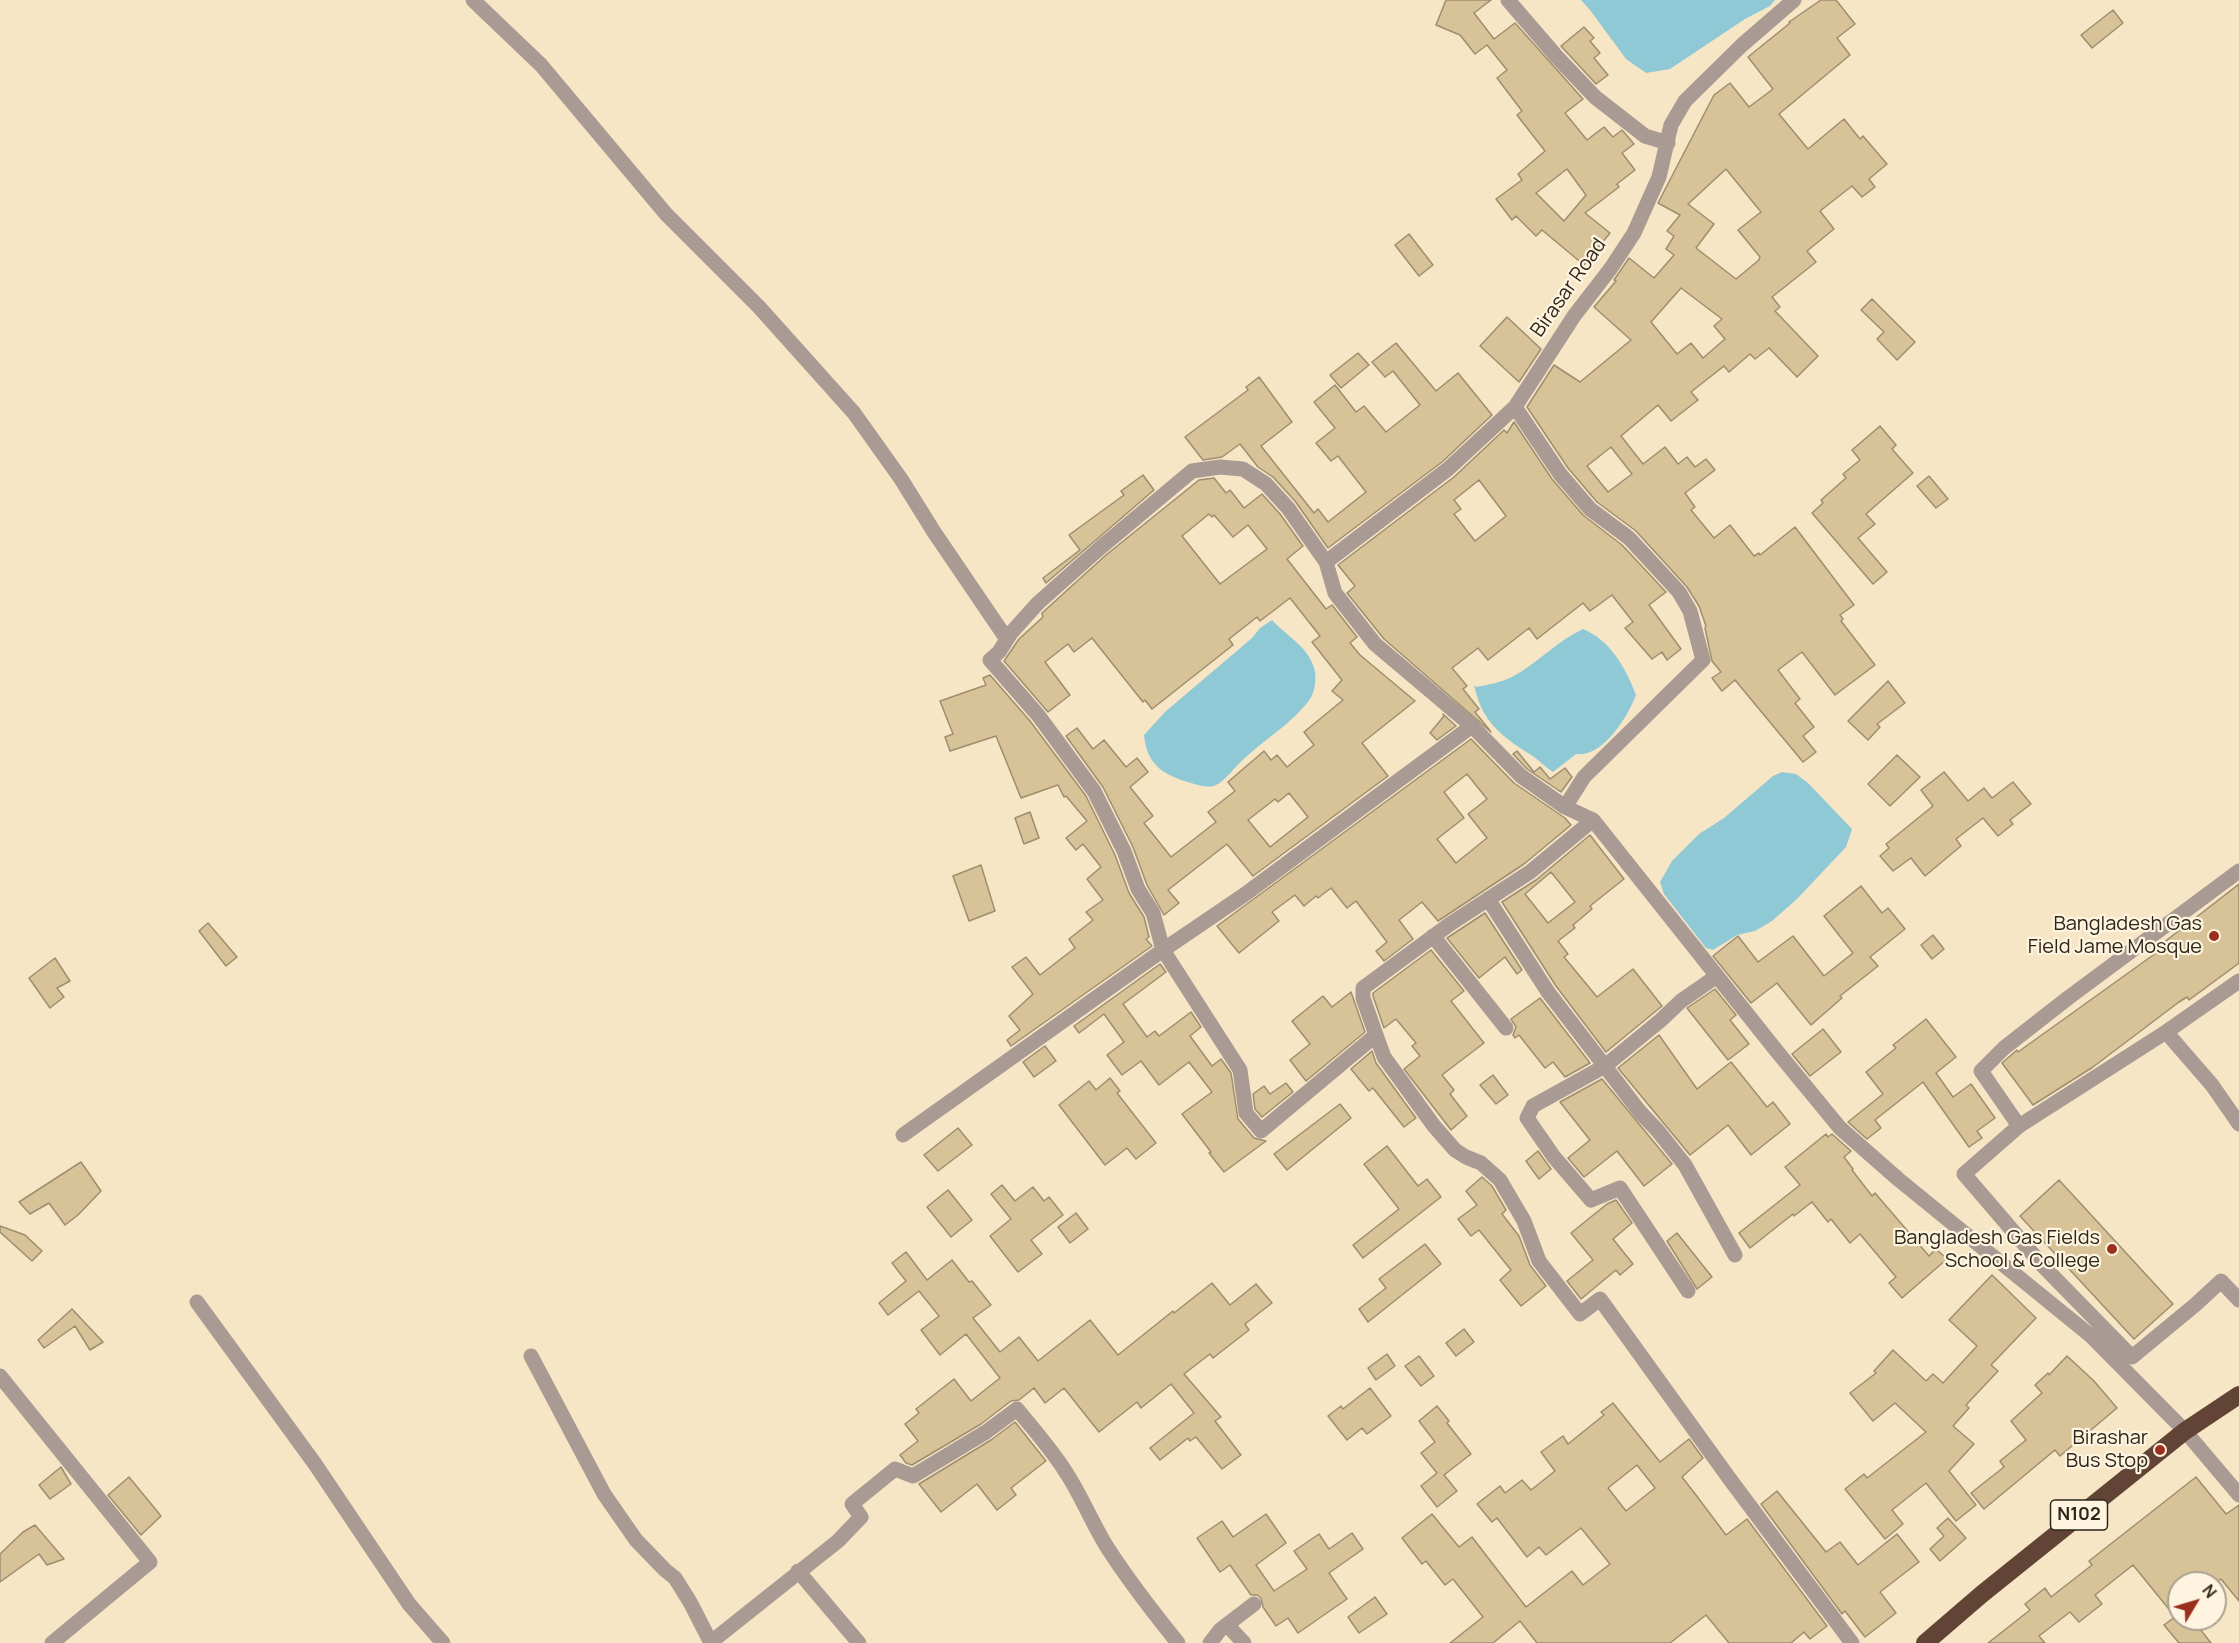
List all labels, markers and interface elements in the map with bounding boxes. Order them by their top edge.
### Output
street label: Birasar Road [1526,234,1612,342]
place label: Bangladesh Gas Field Jame Mosque [2028,912,2202,959]
marker: Bangladesh Gas Field Jame Mosque [2207,929,2221,943]
place label: Bangladesh Gas Fields School & College [1894,1226,2100,1273]
marker: Bangladesh Gas Fields School & College [2105,1242,2119,1256]
place label: Birashar Bus Stop [2066,1426,2148,1473]
marker: Birashar Bus Stop [2153,1443,2167,1457]
road number: N102 [2050,1500,2108,1530]
north arrow [2167,1571,2227,1631]
text: N [2197,1580,2222,1602]

